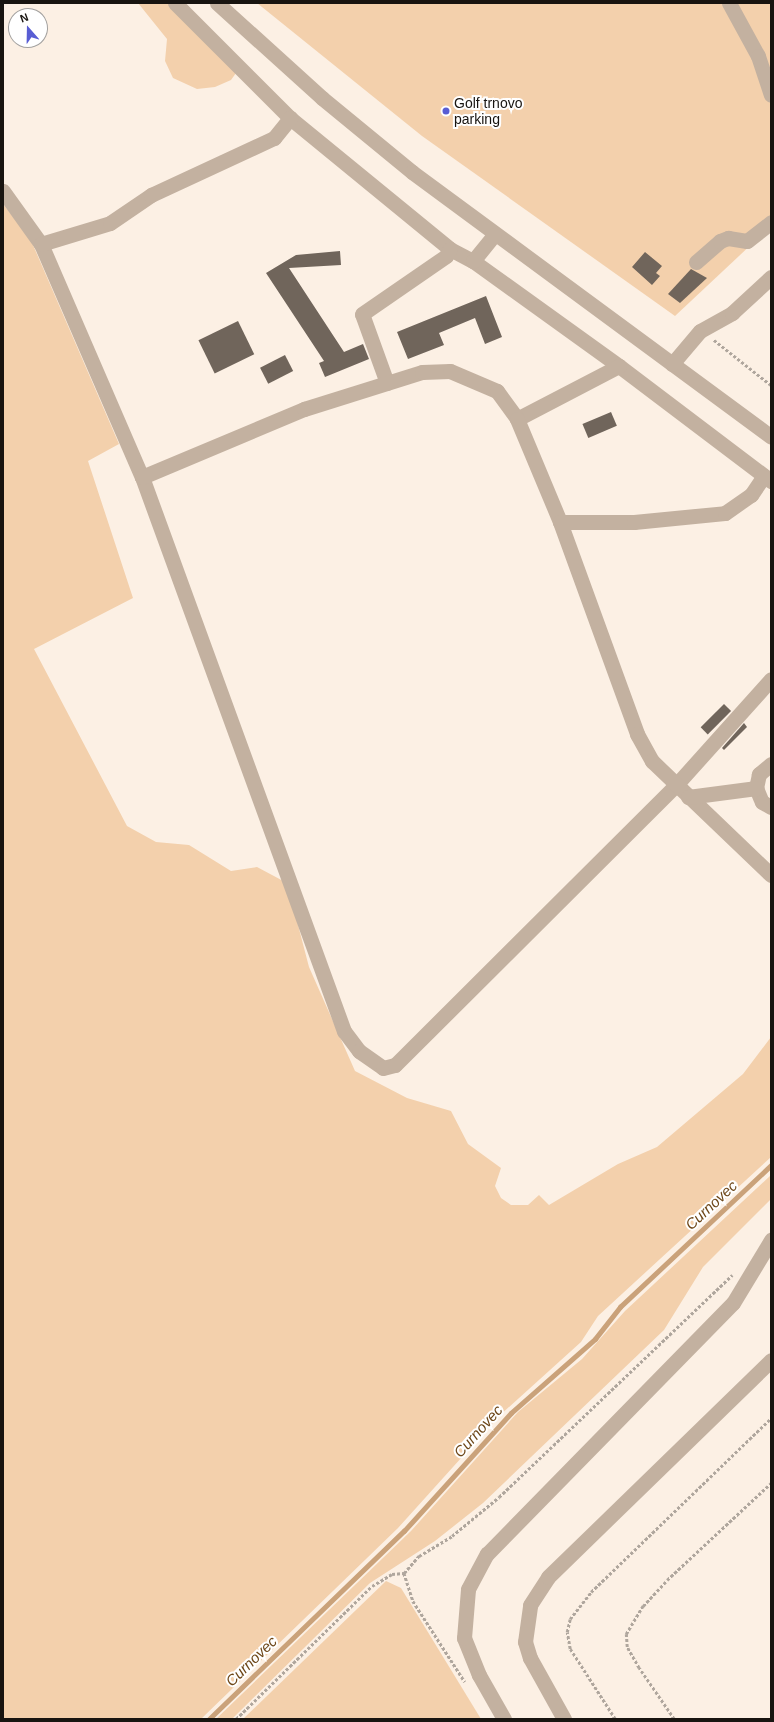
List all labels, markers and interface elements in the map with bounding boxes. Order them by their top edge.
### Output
north arrow [8,8,48,48]
text: N [18,11,30,25]
place label: Golf trnovo parking [454,95,522,128]
marker: Golf trnovo parking [441,106,451,116]
water label: Curnovec [681,1177,741,1233]
water label: Curnovec [450,1401,506,1461]
water label: Curnovec [222,1632,280,1690]

